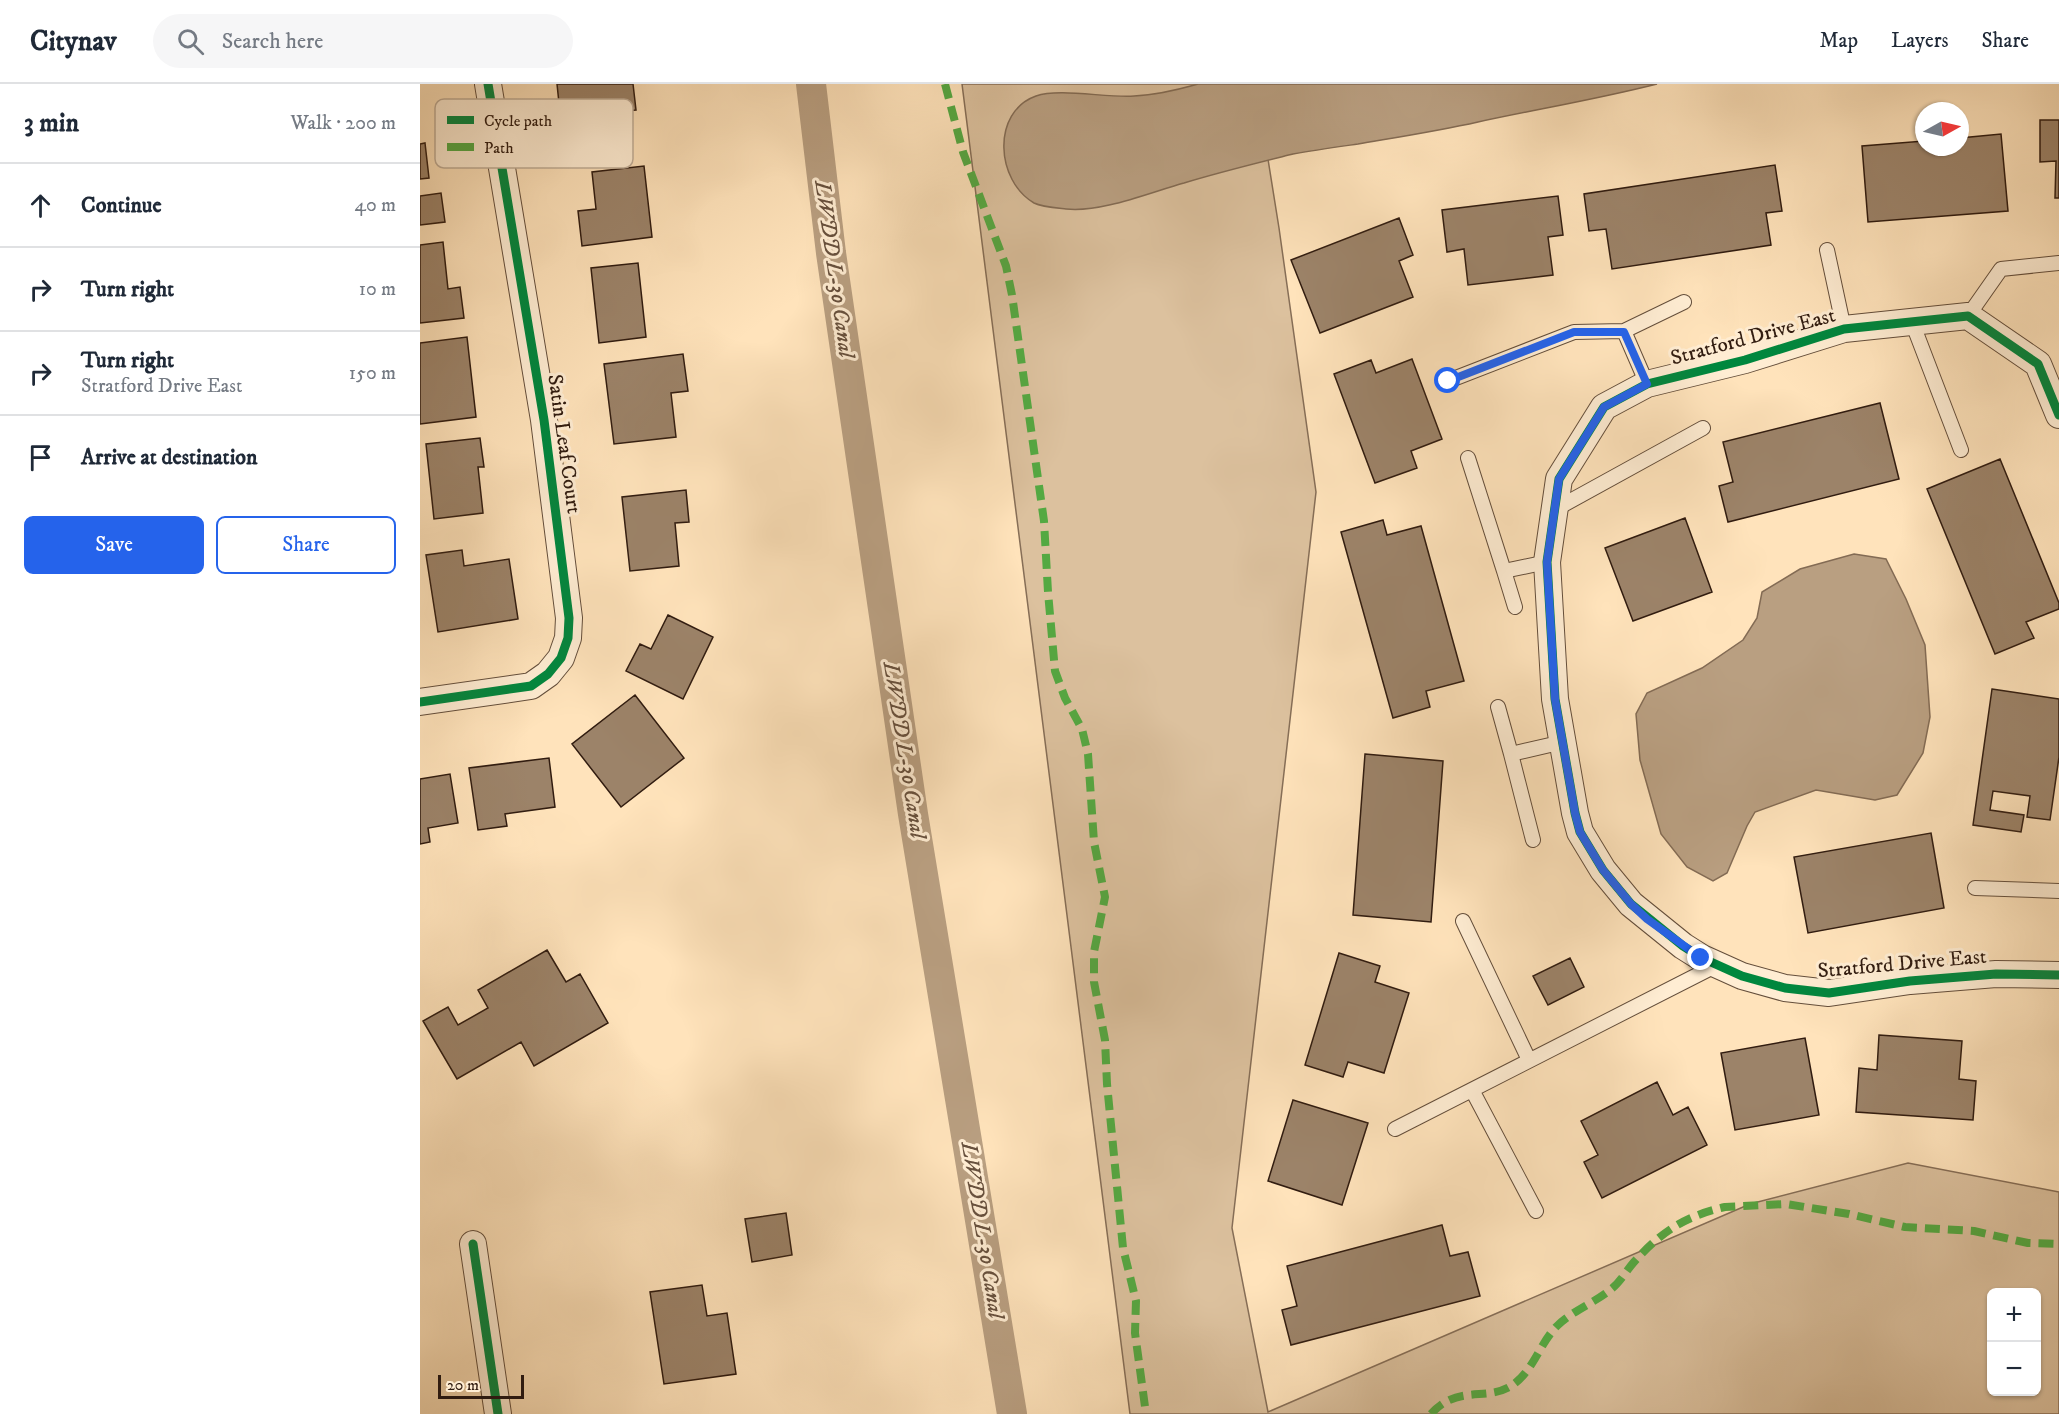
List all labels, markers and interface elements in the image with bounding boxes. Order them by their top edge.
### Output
search box [153,14,573,68]
text: Citynav [30,24,117,59]
icon: search [174,25,207,58]
text: Search here [222,28,323,55]
text: Map [1819,28,1858,54]
text: Layers [1891,28,1949,54]
text: Share [1982,28,2029,54]
legend [435,99,633,168]
north arrow [1915,102,1969,156]
text: 3 min [24,107,79,140]
text: Walk · 200 m [290,111,396,136]
text: Cycle path [484,111,553,131]
text: Path [484,138,514,158]
water label: LWDD L-30 Canal [808,177,860,361]
icon: ahead [24,189,57,222]
text: Continue [81,192,162,219]
text: 40 m [354,193,396,218]
icon: right [24,273,57,306]
text: Turn right [81,276,174,303]
text: 10 m [359,277,396,302]
street label: Stratford Drive East [1668,302,1838,371]
text: Turn right [81,347,174,374]
icon: right [24,357,57,390]
text: 150 m [349,361,396,386]
route start [1434,367,1460,393]
street label: Satin Leaf Court [541,373,587,516]
text: Stratford Drive East [81,374,242,399]
icon: arrive [24,441,57,474]
text: Arrive at destination [81,444,258,471]
button: Save [24,516,204,574]
button: Share [216,516,396,574]
water label: LWDD L-30 Canal [876,658,932,842]
route end [1687,944,1713,970]
street label: Stratford Drive East [1816,944,1988,984]
water label: LWDD L-30 Canal [954,1138,1010,1322]
map controls [1987,1288,2041,1396]
button: + [1987,1288,2041,1342]
button: − [1987,1342,2041,1396]
scale bar [438,1372,524,1400]
text: 20 m [447,1375,479,1395]

